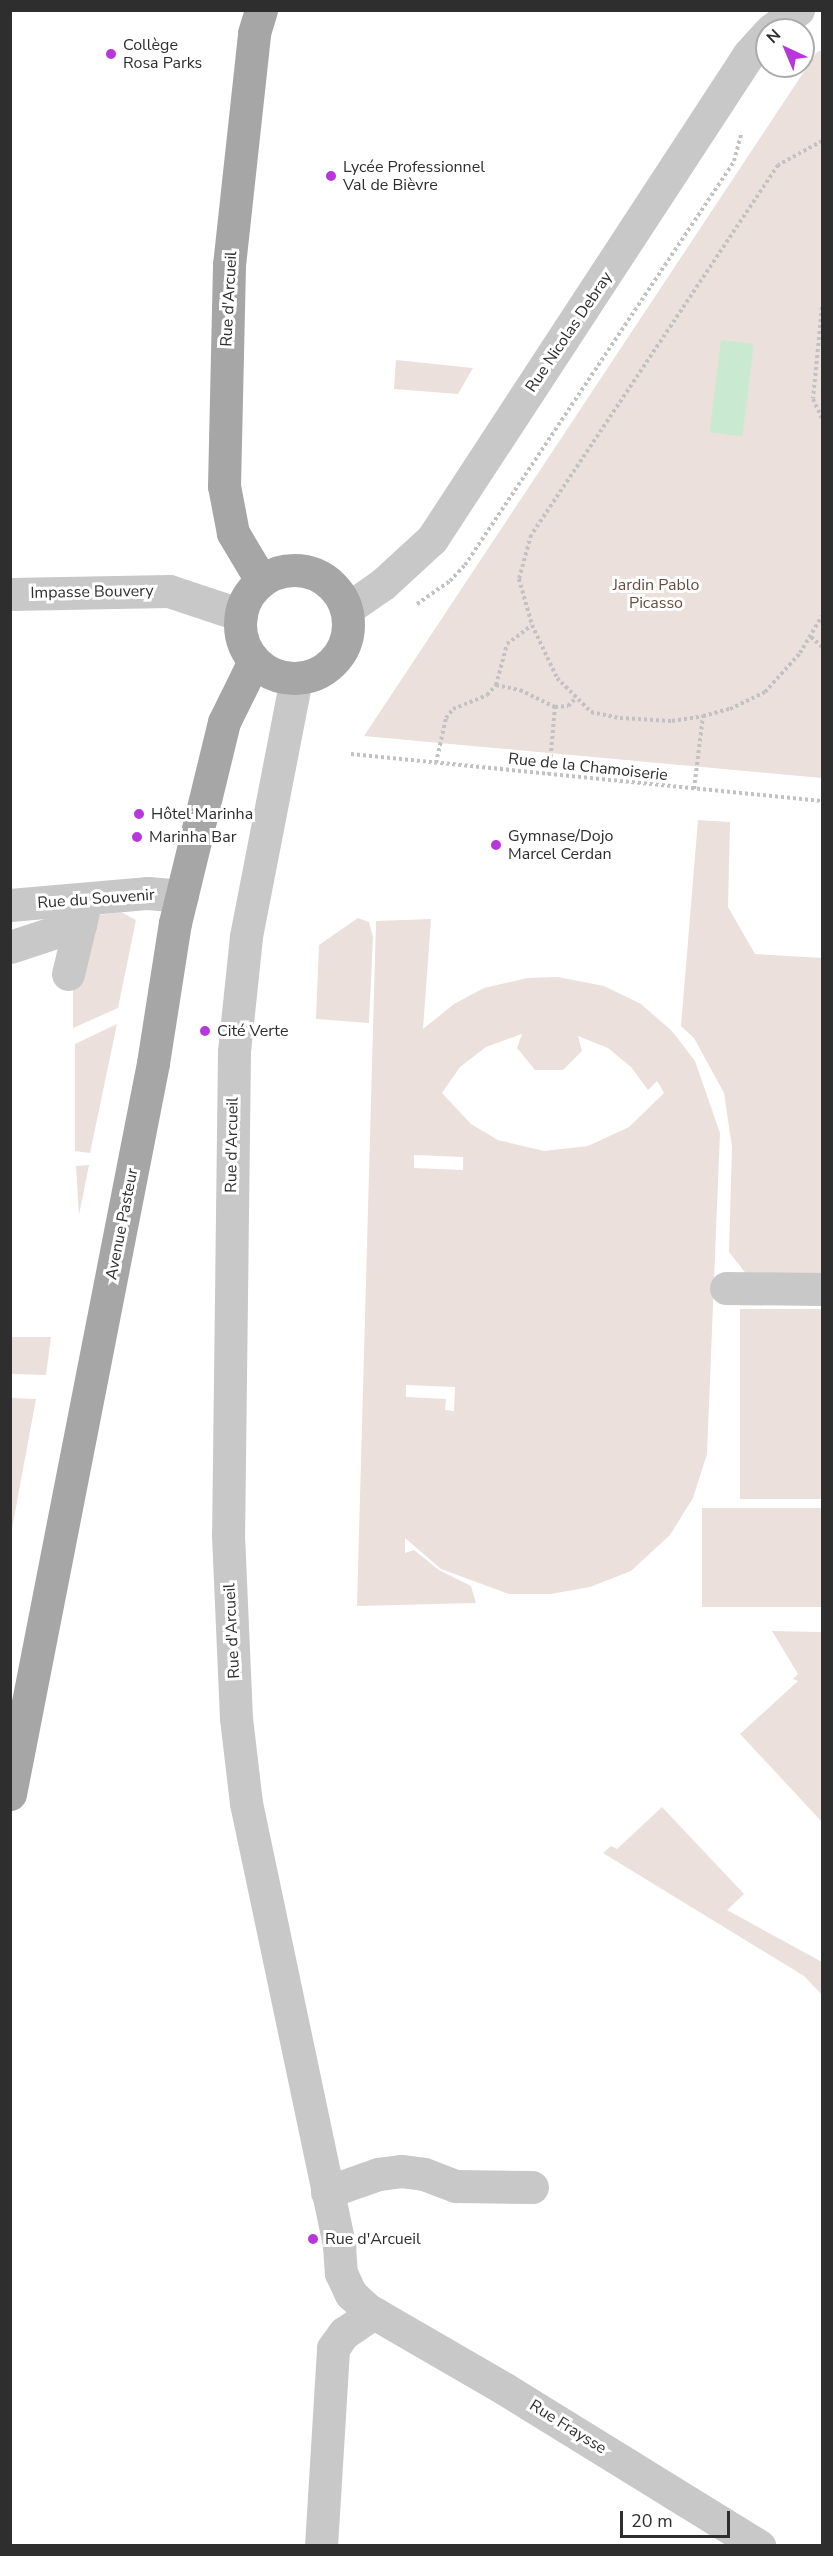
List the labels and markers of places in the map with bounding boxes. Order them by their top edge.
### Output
place label: Collège Rosa Parks [123,35,202,73]
marker: Collège Rosa Parks [104,47,118,61]
place label: Lycée Professionnel Val de Bièvre [343,157,485,195]
marker: Lycée Professionnel Val de Bièvre [324,169,338,183]
place label: Hôtel Marinha [151,804,253,824]
marker: Hôtel Marinha [132,807,146,821]
place label: Gymnase/Dojo Marcel Cerdan [508,826,613,864]
place label: Marinha Bar [149,827,236,847]
marker: Marinha Bar [130,830,144,844]
marker: Gymnase/Dojo Marcel Cerdan [489,838,503,852]
place label: Cité Verte [217,1021,288,1041]
marker: Cité Verte [198,1024,212,1038]
place label: Rue d'Arcueil [325,2229,421,2249]
marker: Rue d'Arcueil [306,2232,320,2246]

